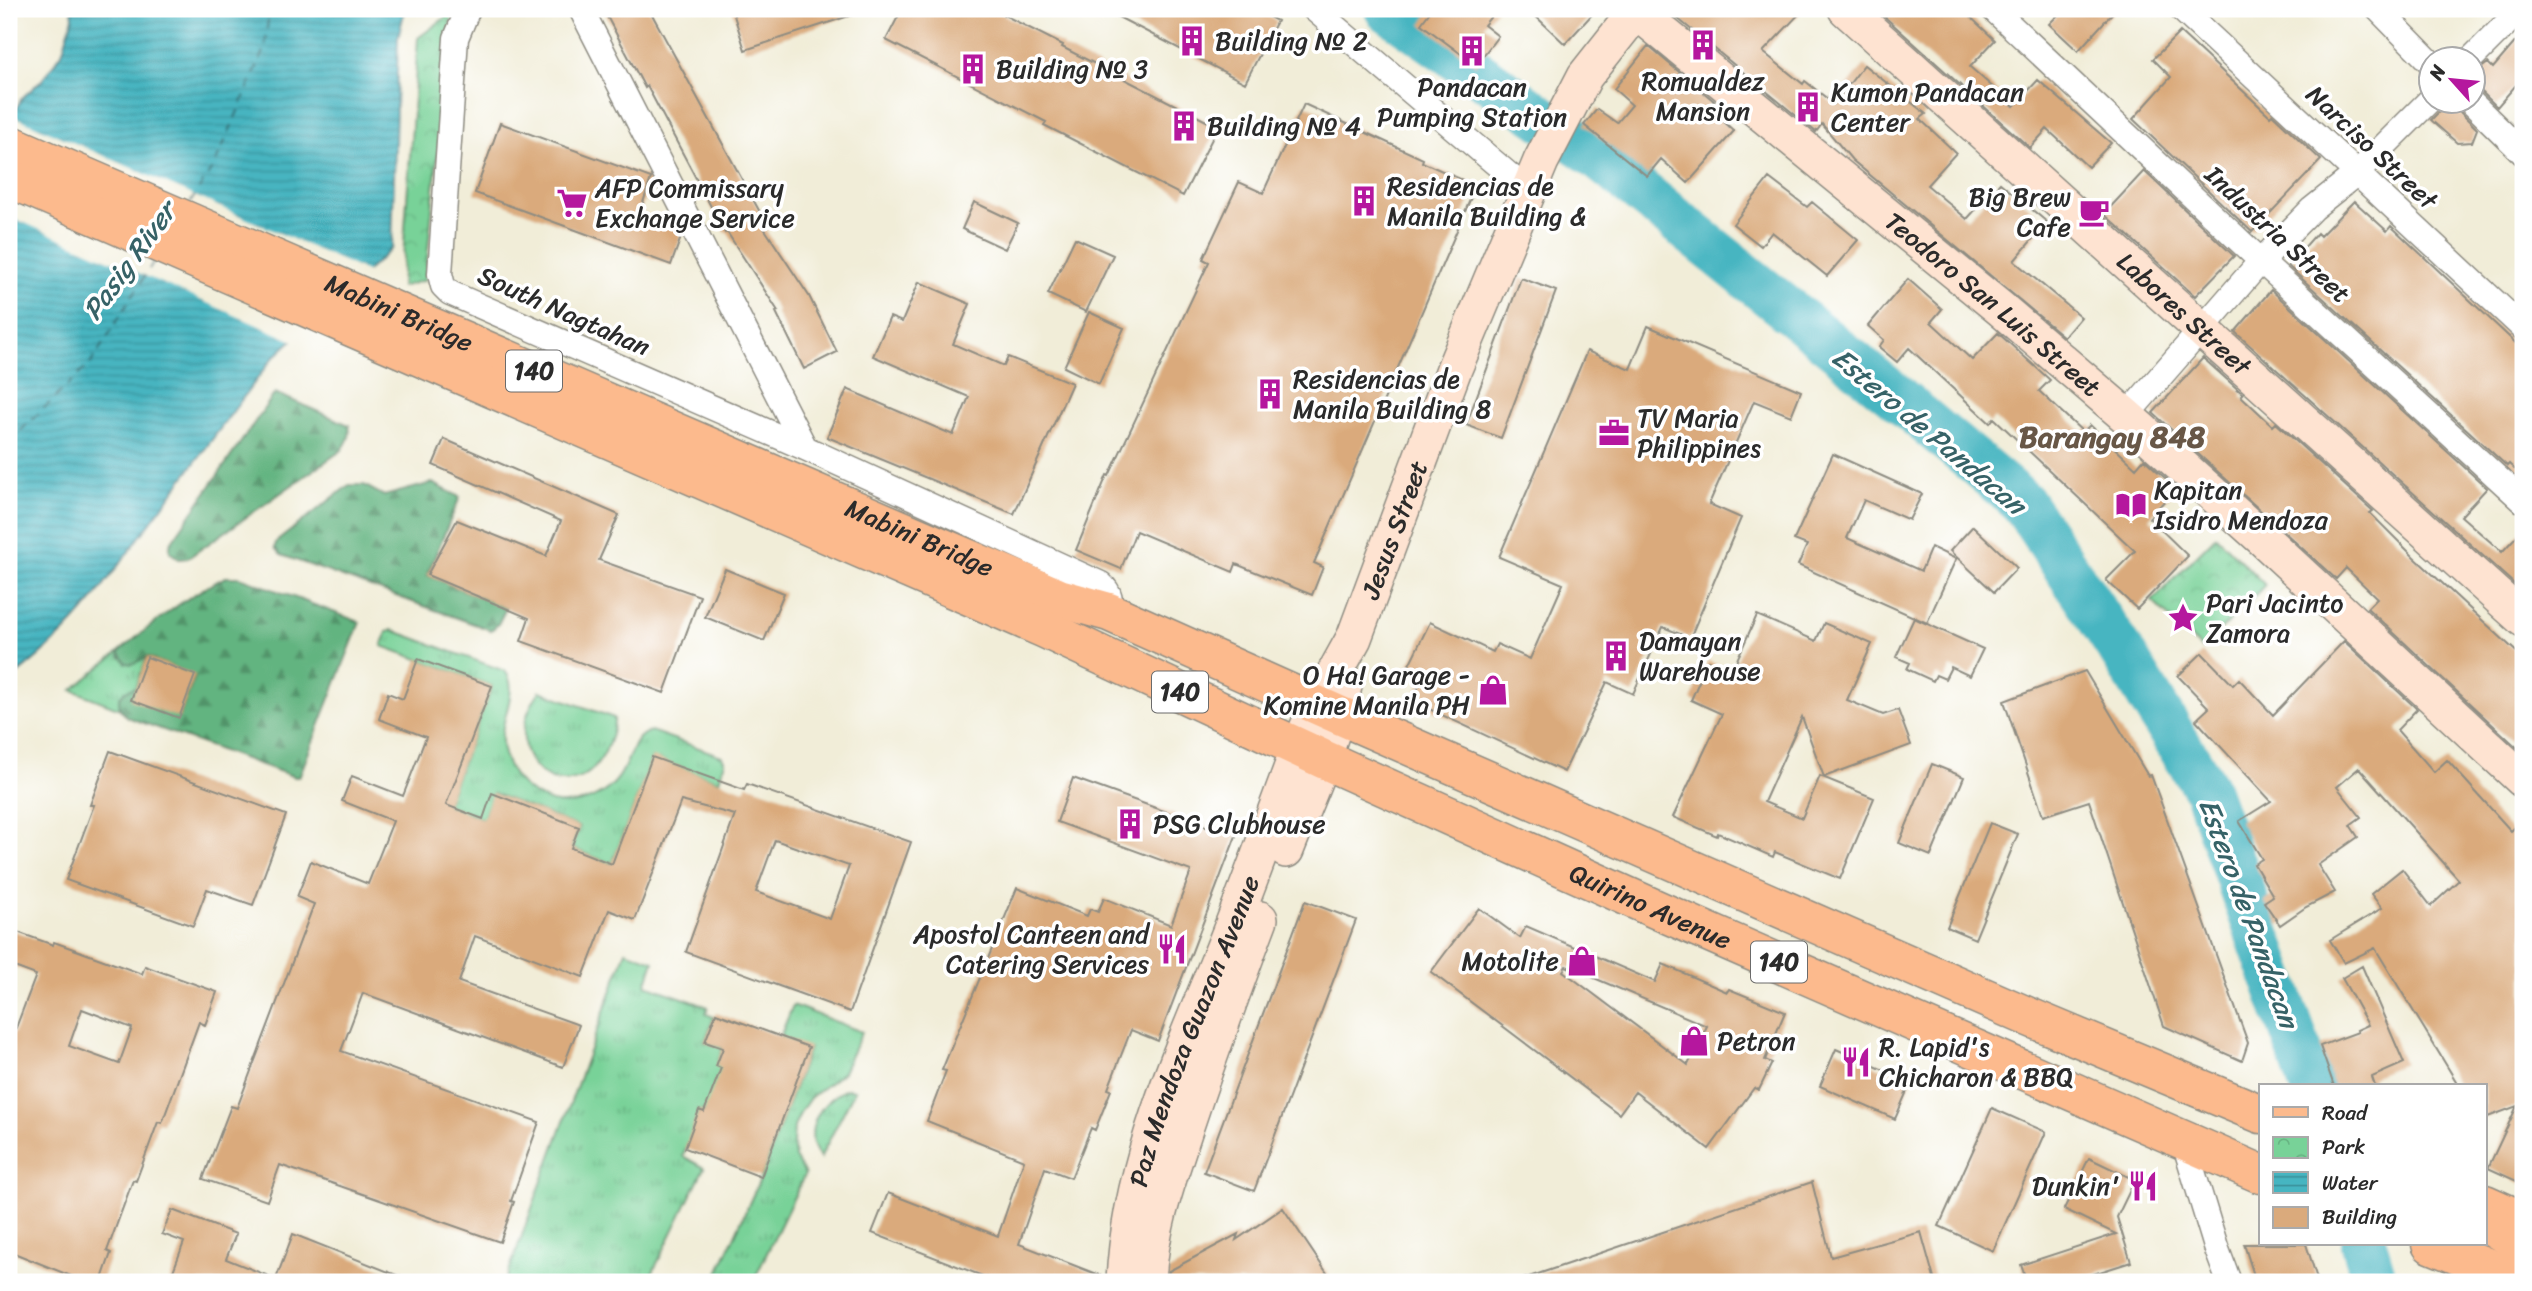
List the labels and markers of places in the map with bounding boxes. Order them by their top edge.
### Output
place label: Building № 2 [1215,18,1368,64]
building icon: Building № 2 [1175,24,1209,58]
building icon: Romualdez Mansion [1686,28,1720,62]
building icon: Pandacan Pumping Station [1455,34,1489,68]
place label: Building № 3 [996,46,1148,92]
building icon: Building № 3 [956,52,990,86]
place label: Romualdez Mansion [1642,58,1765,134]
place label: Pandacan Pumping Station [1377,64,1567,140]
place label: Kumon Pandacan Center [1831,69,2024,145]
building icon: Kumon Pandacan Center [1791,90,1825,124]
place label: Building № 4 [1207,103,1361,149]
building icon: Building № 4 [1167,109,1201,143]
place label: Residencias de Manila Building & [1387,163,1586,239]
place label: AFP Commissary Exchange Service [594,165,795,241]
place label: Big Brew Cafe [1969,174,2071,250]
building icon: Residencias de Manila Building & [1347,184,1381,218]
supermarket icon: AFP Commissary Exchange Service [555,186,589,220]
cafe icon: Big Brew Cafe [2077,195,2111,229]
place label: Residencias de Manila Building 8 [1293,356,1491,432]
building icon: Residencias de Manila Building 8 [1253,377,1287,411]
place label: TV Maria Philippines [1637,395,1761,471]
office icon: TV Maria Philippines [1597,416,1631,450]
place label: Kapitan Isidro Mendoza [2153,467,2329,543]
library icon: Kapitan Isidro Mendoza [2114,488,2148,522]
place label: Pari Jacinto Zamora [2206,580,2344,656]
place icon: Pari Jacinto Zamora [2166,601,2200,635]
place label: Damayan Warehouse [1639,618,1761,694]
building icon: Damayan Warehouse [1599,639,1633,673]
place label: O Ha! Garage - Komine Manila PH [1264,652,1471,728]
shop icon: O Ha! Garage - Komine Manila PH [1476,673,1510,707]
place label: PSG Clubhouse [1153,801,1326,847]
building icon: PSG Clubhouse [1113,807,1147,841]
place label: Apostol Canteen and Catering Services [912,911,1151,987]
restaurant icon: Apostol Canteen and Catering Services [1155,932,1189,966]
place label: Motolite [1462,938,1559,984]
shop icon: Motolite [1565,944,1599,978]
place label: Petron [1717,1018,1796,1064]
shop icon: Petron [1677,1024,1711,1058]
place label: R. Lapid's Chicharon & BBQ [1879,1024,2073,1100]
restaurant icon: R. Lapid's Chicharon & BBQ [1839,1045,1873,1079]
place label: Dunkin' [2032,1163,2120,1209]
restaurant icon: Dunkin' [2126,1169,2160,1203]

